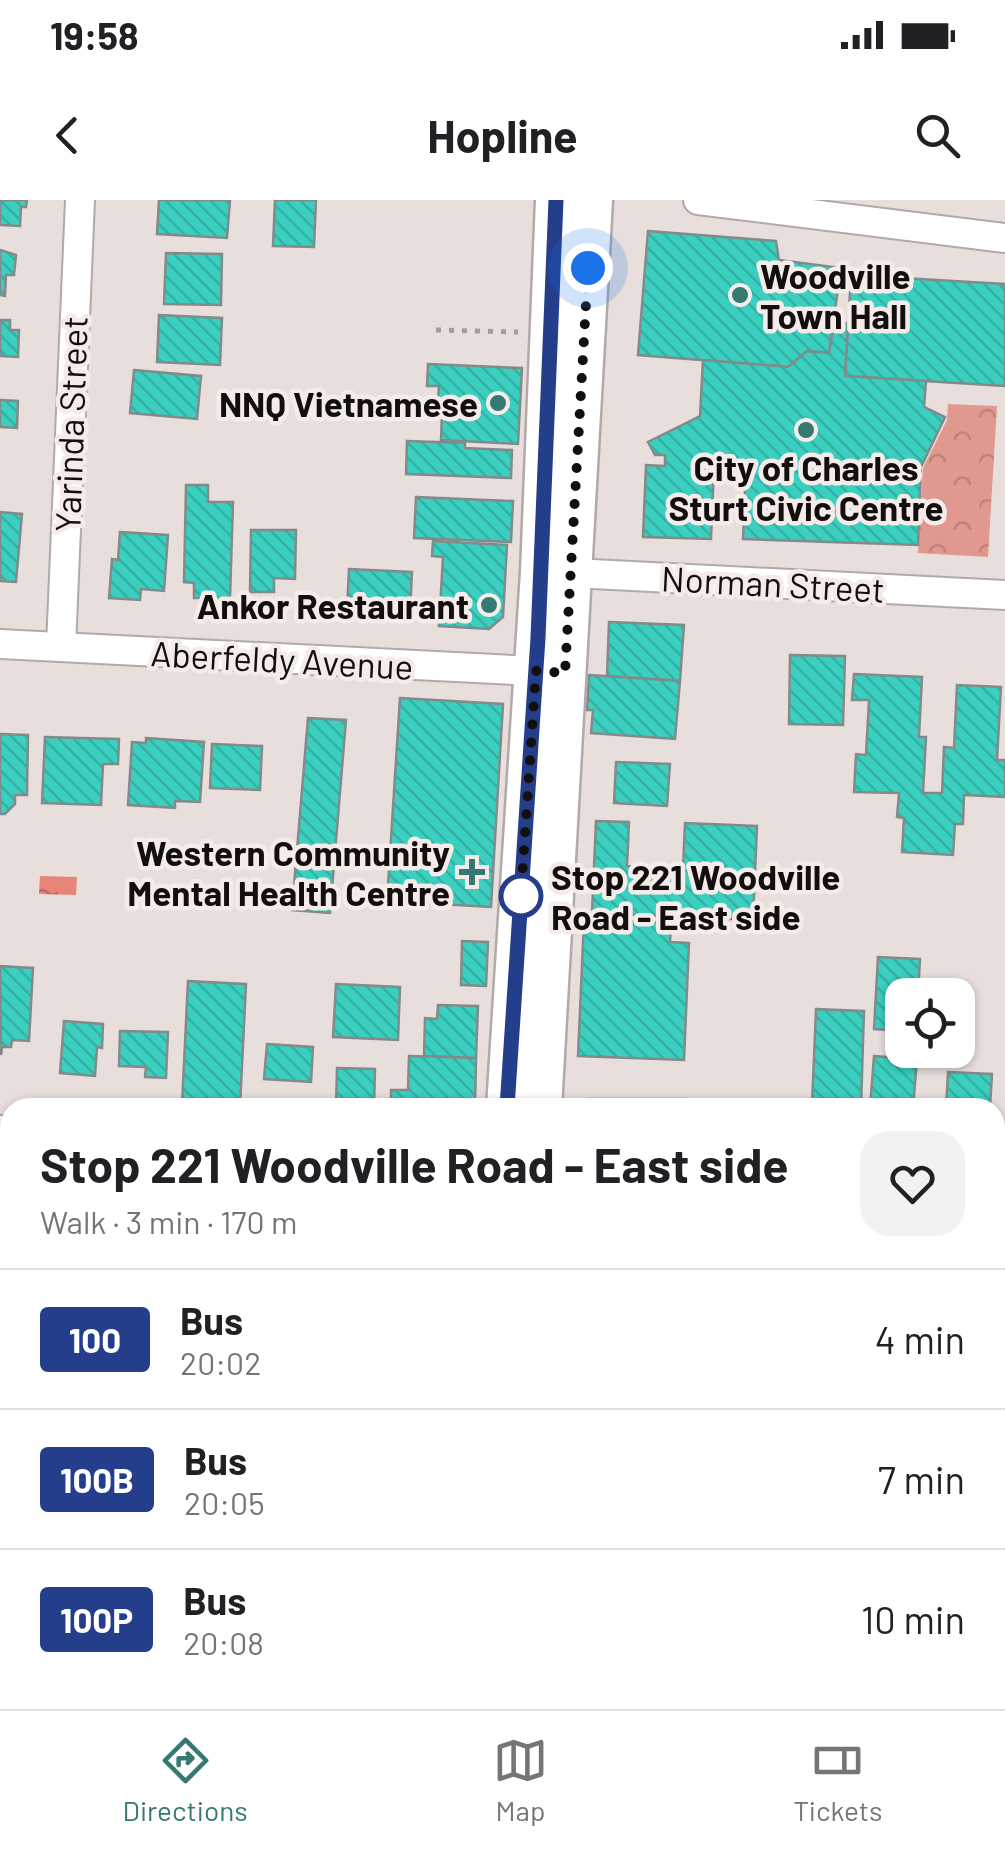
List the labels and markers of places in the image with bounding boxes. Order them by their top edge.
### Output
place label: Woodville Town Hall [760,254,911,336]
marker: Woodville Town Hall [729,284,751,306]
place label: NNQ Vietnamese [219,382,478,424]
marker: NNQ Vietnamese [487,392,509,414]
marker: City of Charles Sturt Civic Centre [795,419,817,441]
place label: City of Charles Sturt Civic Centre [668,446,944,528]
place label: Ankor Restaurant [197,584,469,626]
marker: Ankor Restaurant [478,594,500,616]
place label: Western Community Mental Health Centre [127,831,450,913]
place label: Stop 221 Woodville Road - East side [551,855,840,937]
marker: Western Community Mental Health Centre [459,859,485,885]
marker: Stop 221 Woodville Road - East side [500,875,542,917]

